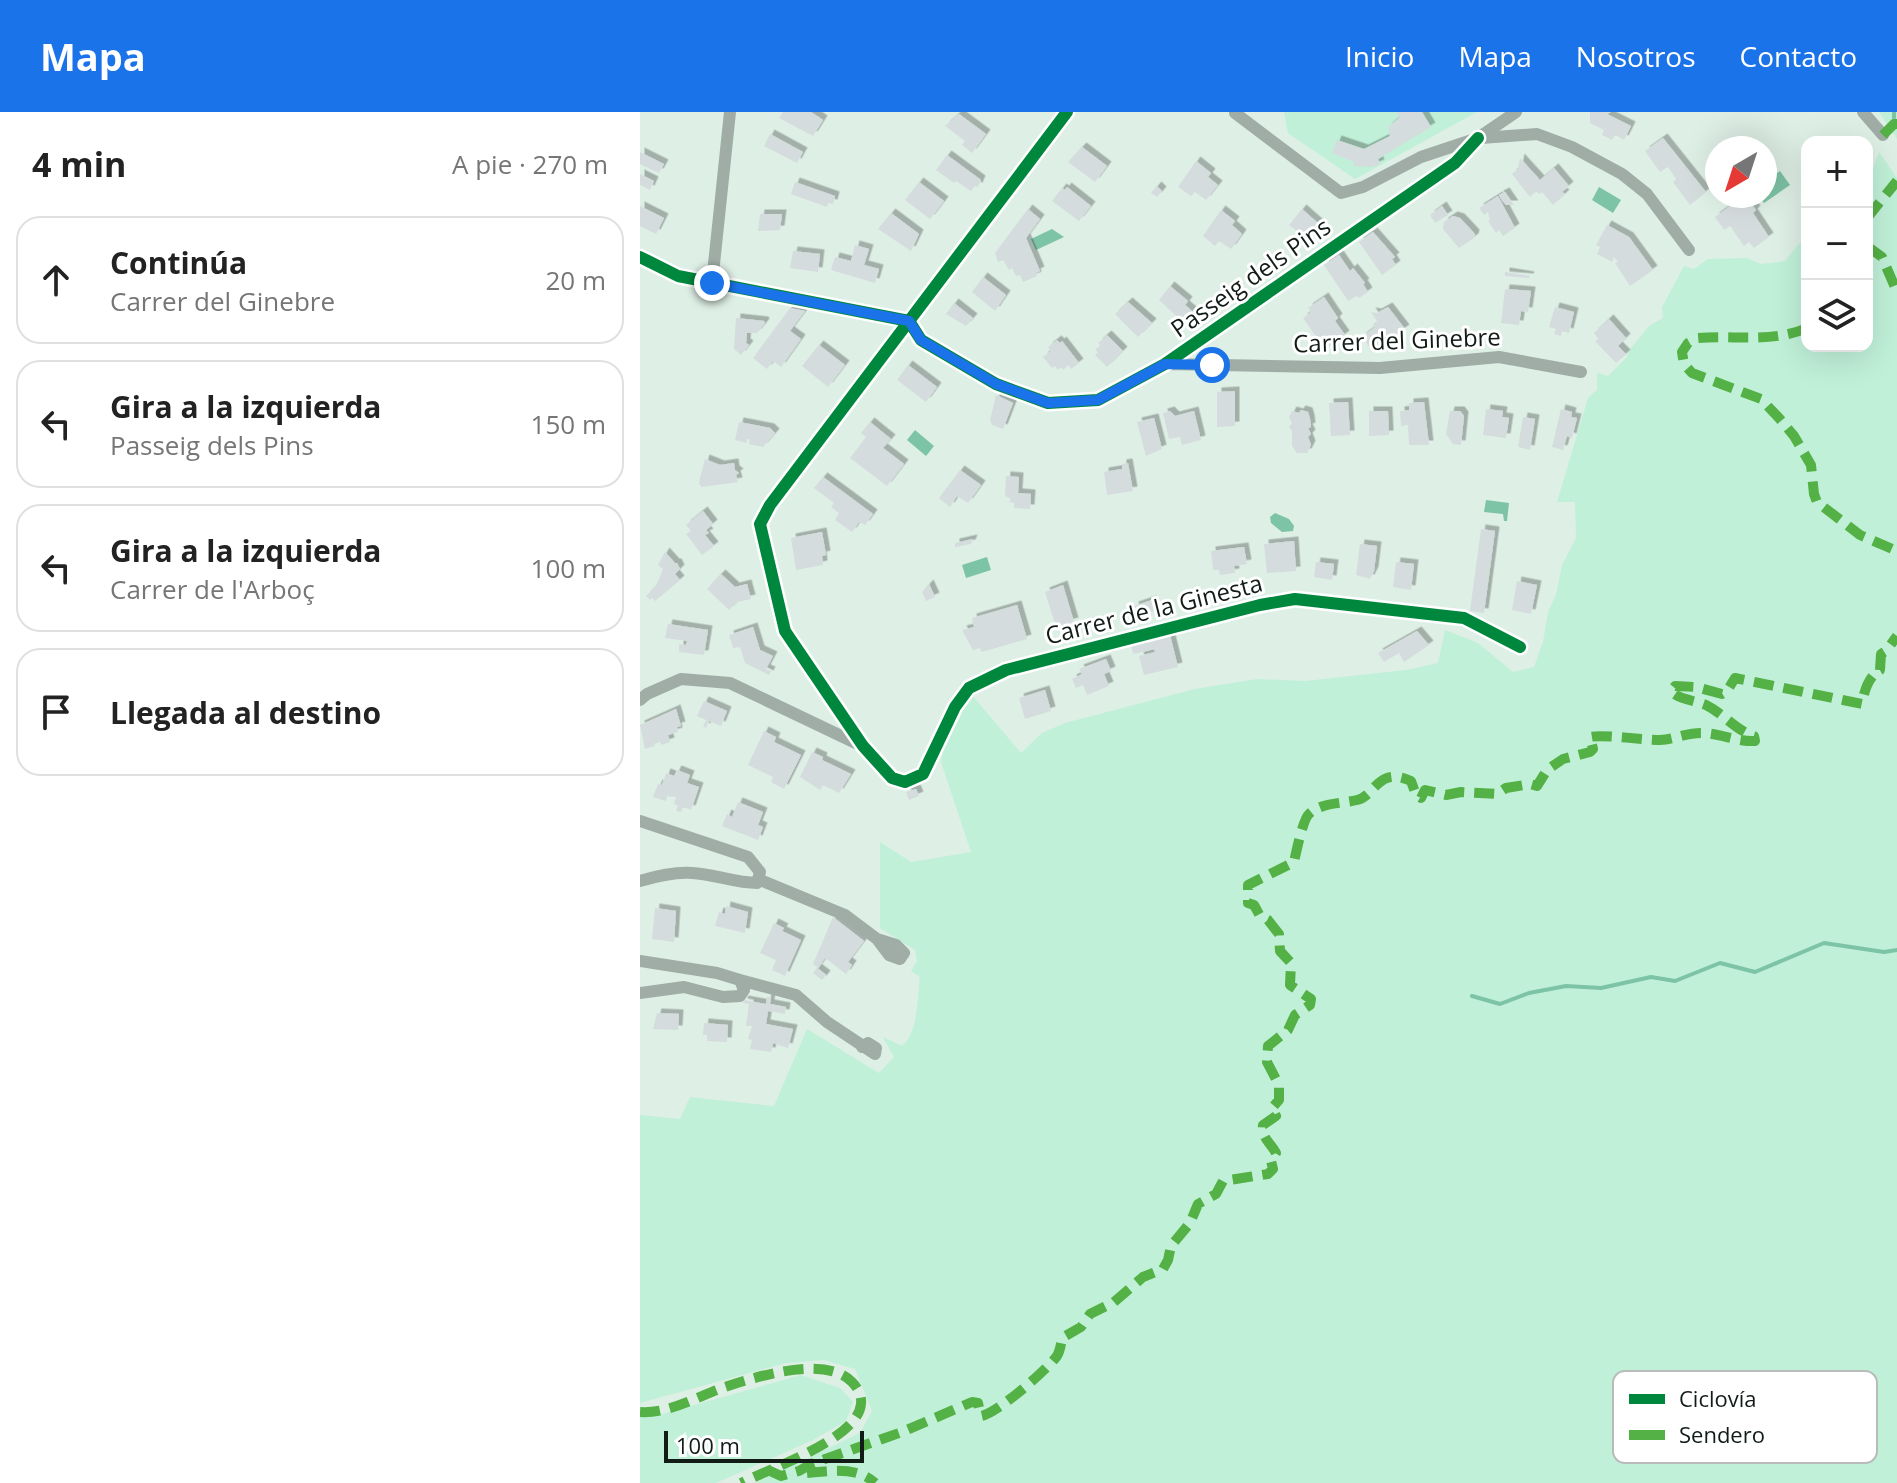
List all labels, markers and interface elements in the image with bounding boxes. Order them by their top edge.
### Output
text: Mapa [40,30,146,82]
text: Inicio [1345,37,1414,75]
text: Mapa [1458,37,1532,75]
text: Nosotros [1576,37,1696,75]
text: Contacto [1740,37,1857,75]
north arrow [1705,136,1777,208]
map controls [1801,136,1873,352]
button: + [1801,136,1873,208]
text: 4 min [32,141,126,187]
text: A pie · 270 m [452,146,608,182]
button: − [1801,208,1873,280]
street label: Passeig dels Pins [1164,209,1337,344]
text: Continúa [110,242,247,283]
icon: ahead [34,258,78,302]
text: 20 m [545,262,606,298]
route end [694,265,730,301]
button: layers [1801,280,1873,352]
text: Carrer del Ginebre [110,283,335,319]
street label: Carrer del Ginebre [1293,319,1501,360]
route start [1194,347,1230,383]
text: Gira a la izquierda [110,386,382,427]
icon: left [34,402,78,446]
text: 150 m [531,406,606,442]
text: Passeig dels Pins [110,427,314,463]
text: Gira a la izquierda [110,530,382,571]
icon: left [34,546,78,590]
text: 100 m [531,550,606,586]
street label: Carrer de la Ginesta [1042,566,1266,651]
text: Carrer de l'Arboç [110,571,315,607]
icon: arrive [34,690,78,734]
text: Llegada al destino [110,692,381,733]
legend [1613,1371,1877,1463]
text: Ciclovía [1679,1383,1757,1413]
text: Sendero [1679,1419,1765,1449]
scale bar [664,1427,864,1463]
text: 100 m [676,1430,740,1460]

